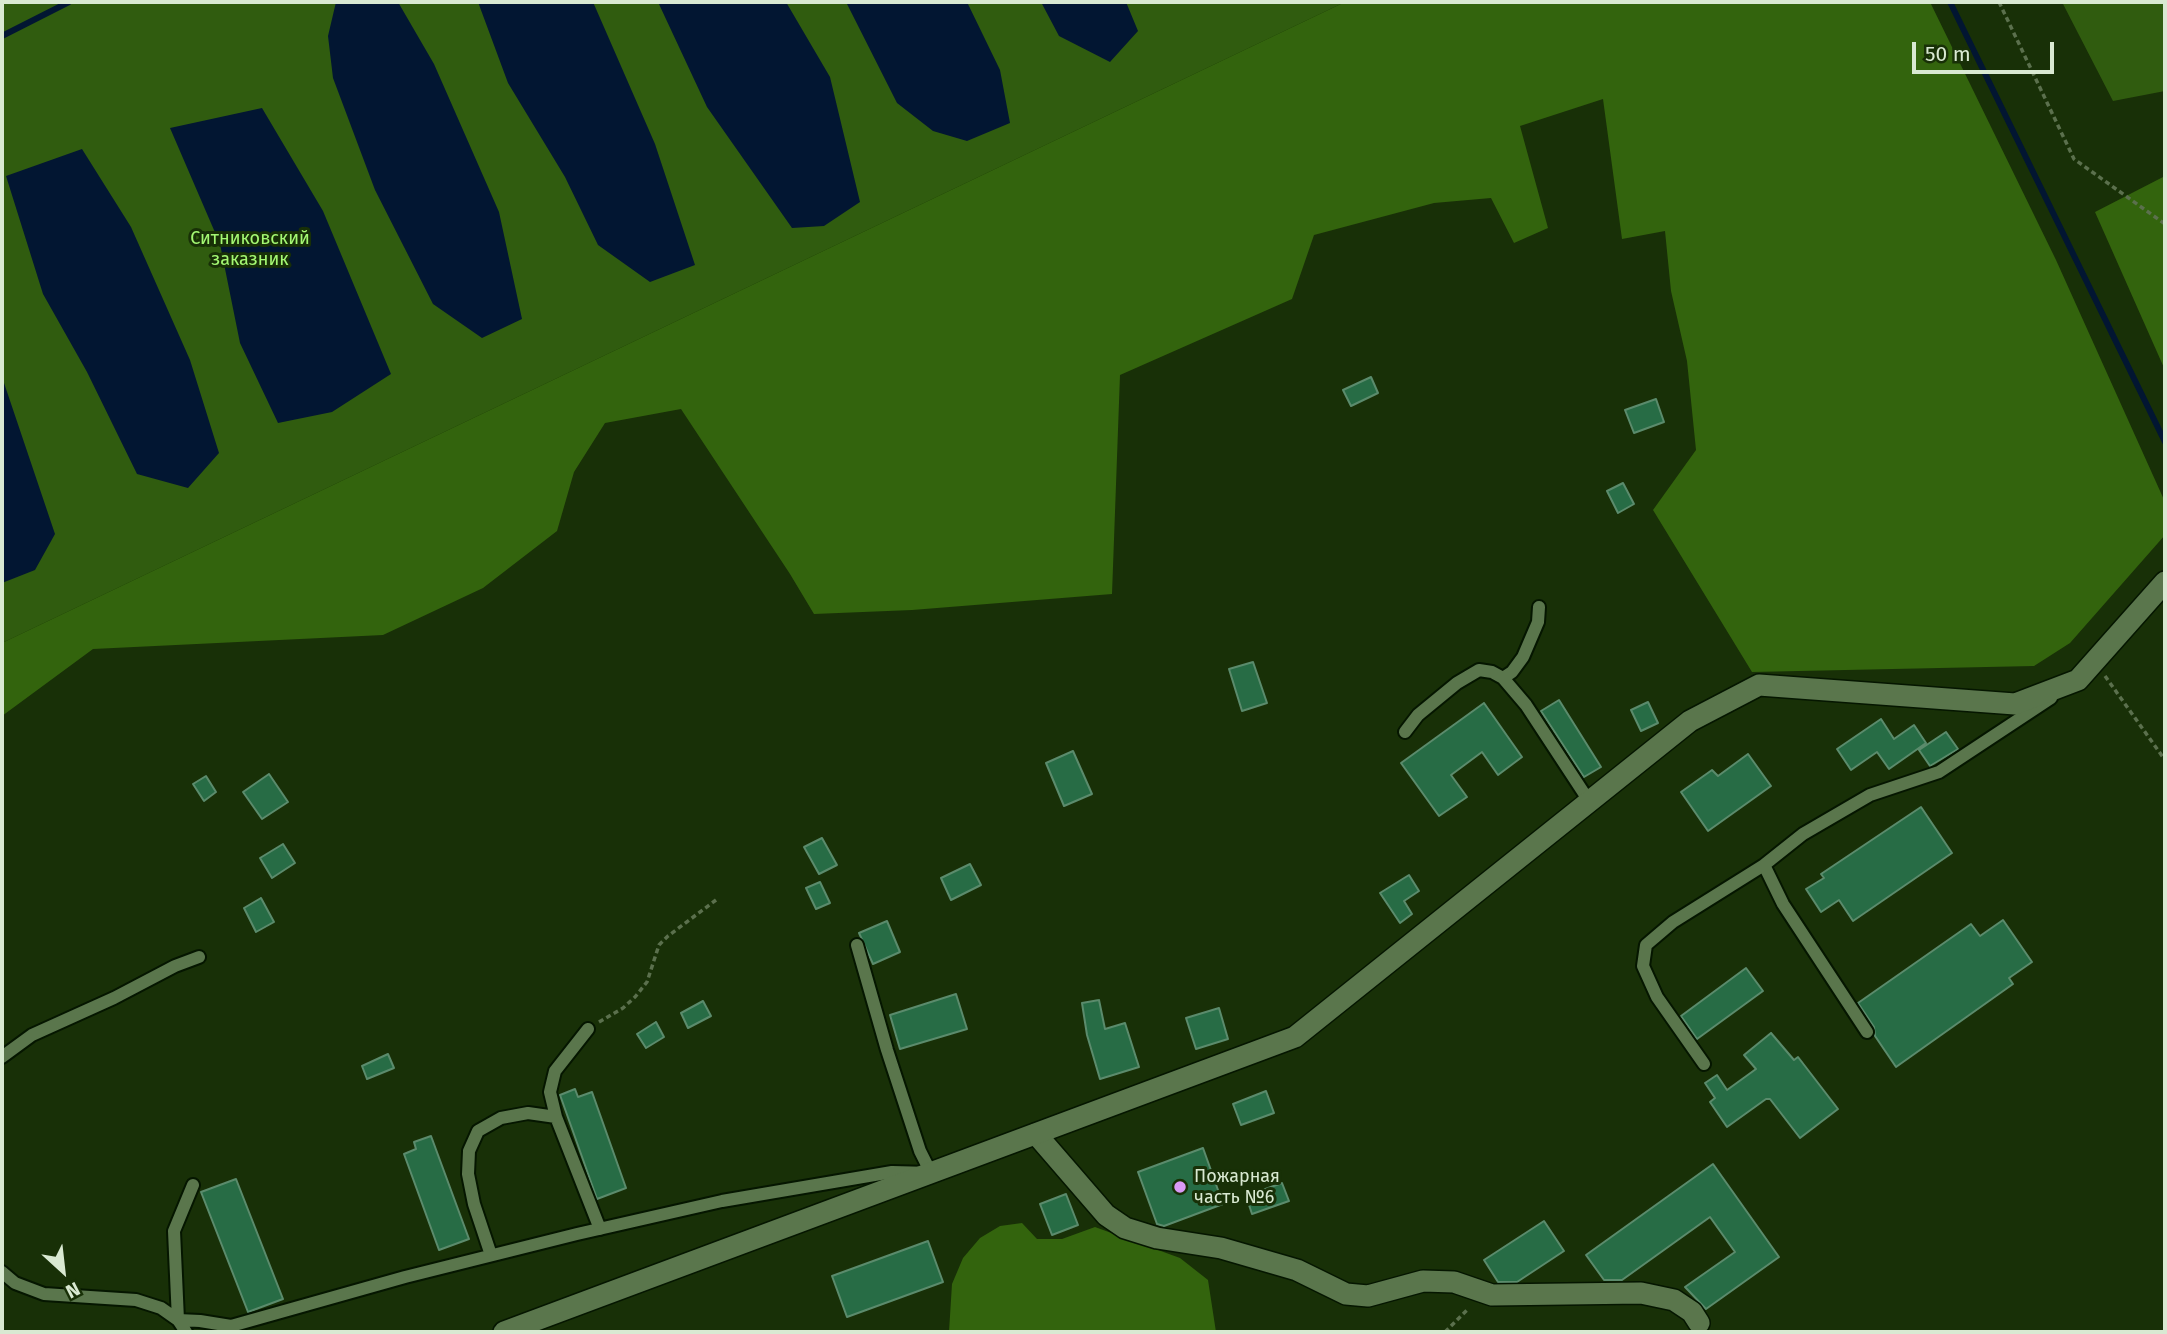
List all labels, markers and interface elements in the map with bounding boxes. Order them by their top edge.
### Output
scale bar [1915,28,2057,72]
text: 50 m [1925,41,1971,67]
park label: Ситниковский заказник [190,228,310,270]
place label: Пожарная часть №6 [1194,1166,1280,1208]
marker: Пожарная часть №6 [1172,1179,1188,1195]
north arrow [28,1236,98,1306]
text: N [62,1277,84,1303]

